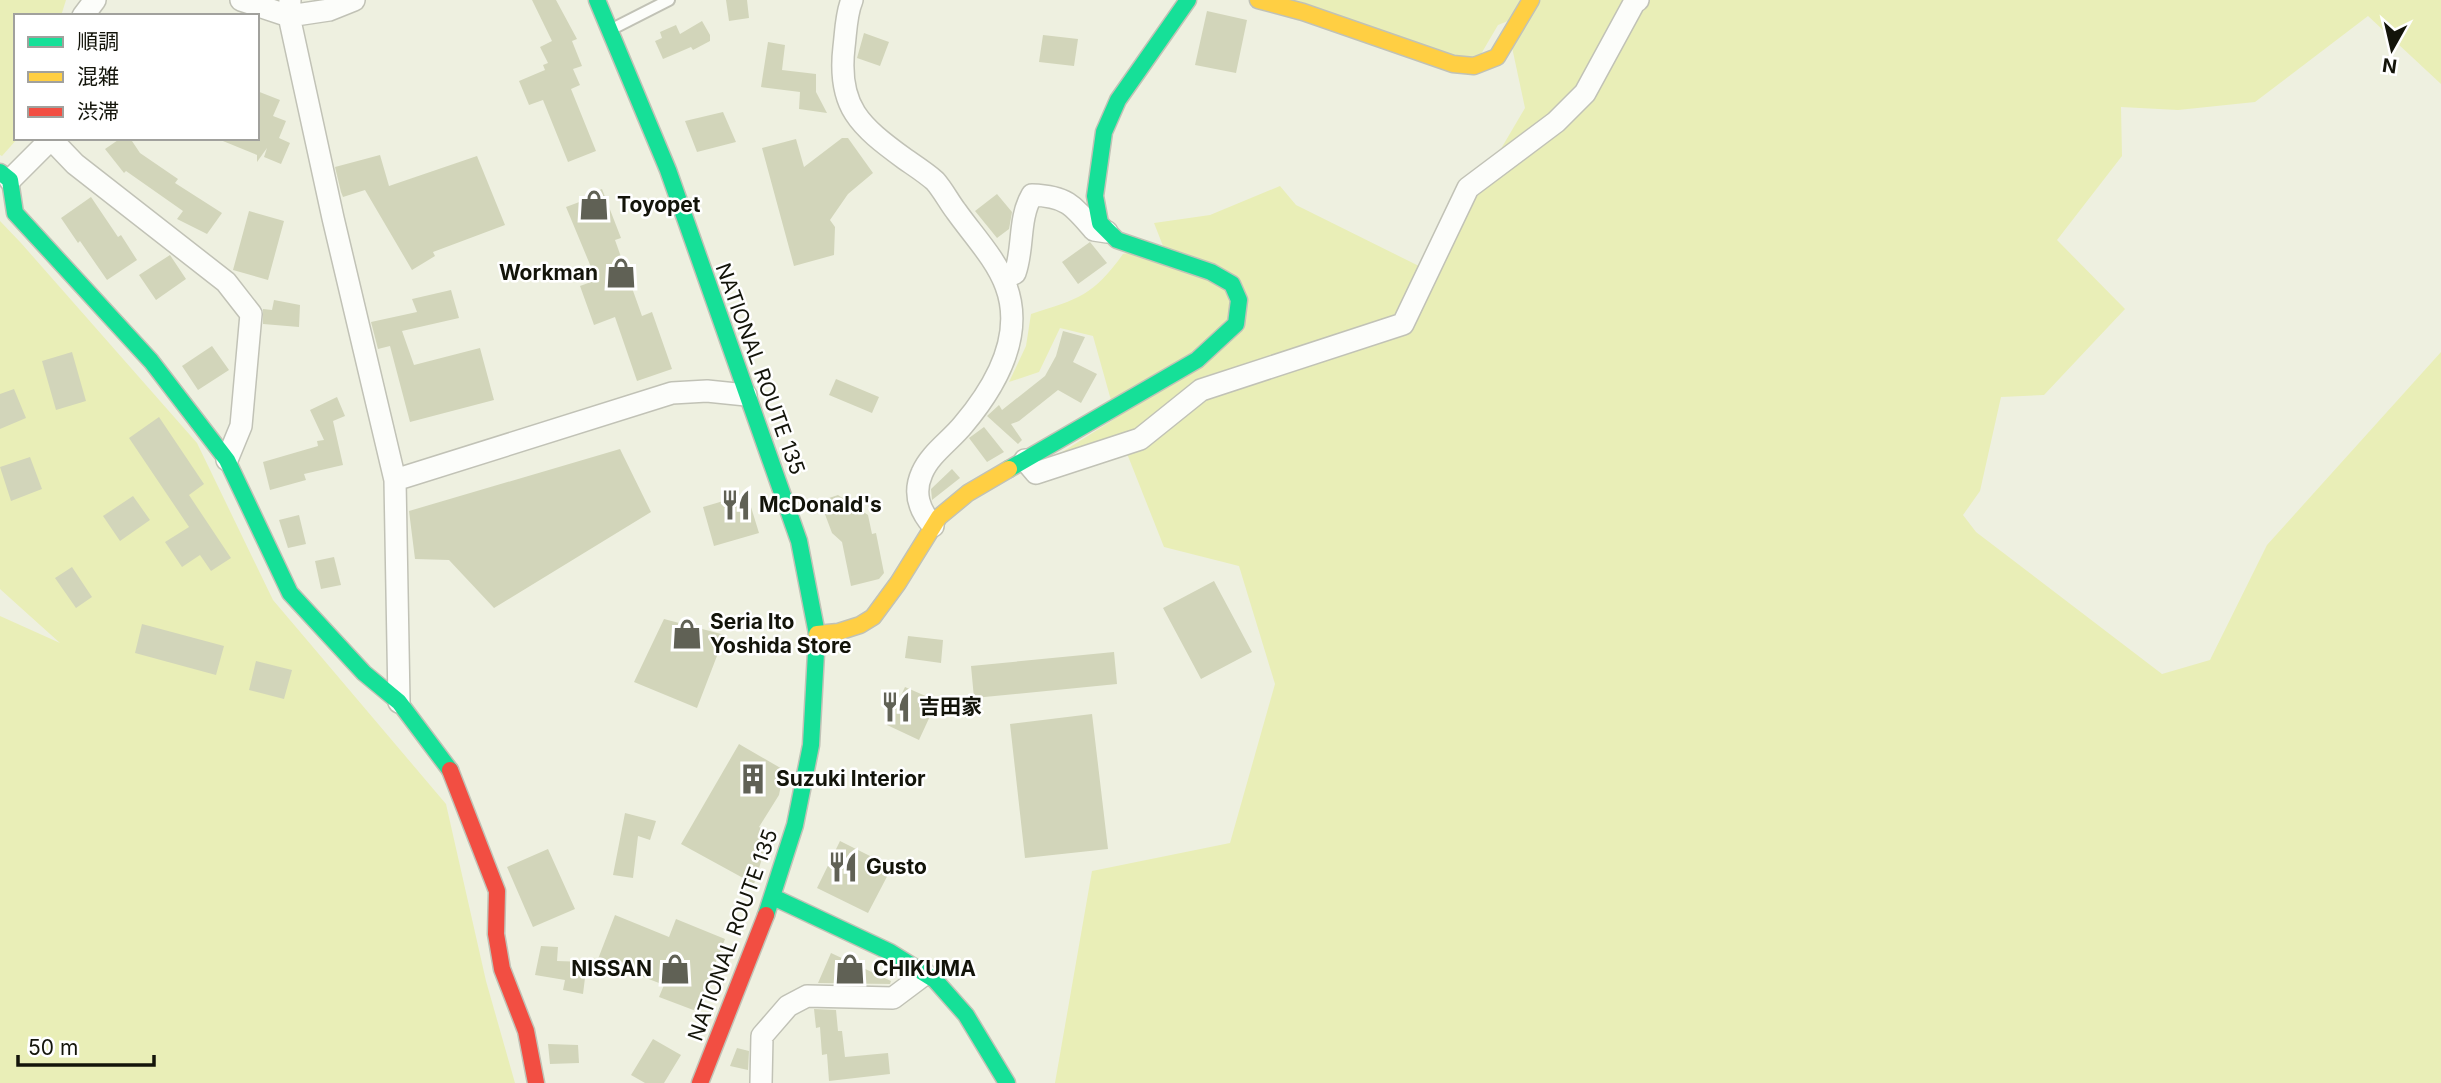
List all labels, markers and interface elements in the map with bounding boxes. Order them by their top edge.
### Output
legend [14,14,259,140]
north arrow [2357,14,2427,84]
text: 順調 [77,29,119,54]
text: N [2381,53,2398,78]
text: 混雑 [77,64,119,89]
text: 渋滞 [77,99,119,124]
shop icon: Toyopet [577,188,611,222]
place label: Toyopet [617,192,701,217]
shop icon: Workman [604,256,638,290]
place label: Workman [499,260,598,285]
street label: NATIONAL ROUTE 135 [711,260,810,478]
restaurant icon: McDonald's [719,488,753,522]
place label: McDonald's [759,492,882,517]
place label: Seria Ito Yoshida Store [710,609,852,658]
shop icon: Seria Ito Yoshida Store [670,617,704,651]
restaurant icon: 吉田家 [879,690,913,724]
place label: 吉田家 [919,694,982,719]
building icon: Suzuki Interior [736,762,770,796]
place label: Suzuki Interior [776,766,926,791]
street label: NATIONAL ROUTE 135 [683,826,782,1044]
restaurant icon: Gusto [826,850,860,884]
place label: Gusto [866,854,927,879]
shop icon: NISSAN [658,952,692,986]
shop icon: CHIKUMA [833,952,867,986]
place label: NISSAN [571,956,652,981]
place label: CHIKUMA [873,956,976,981]
scale bar [18,1024,154,1068]
text: 50 m [28,1035,78,1060]

